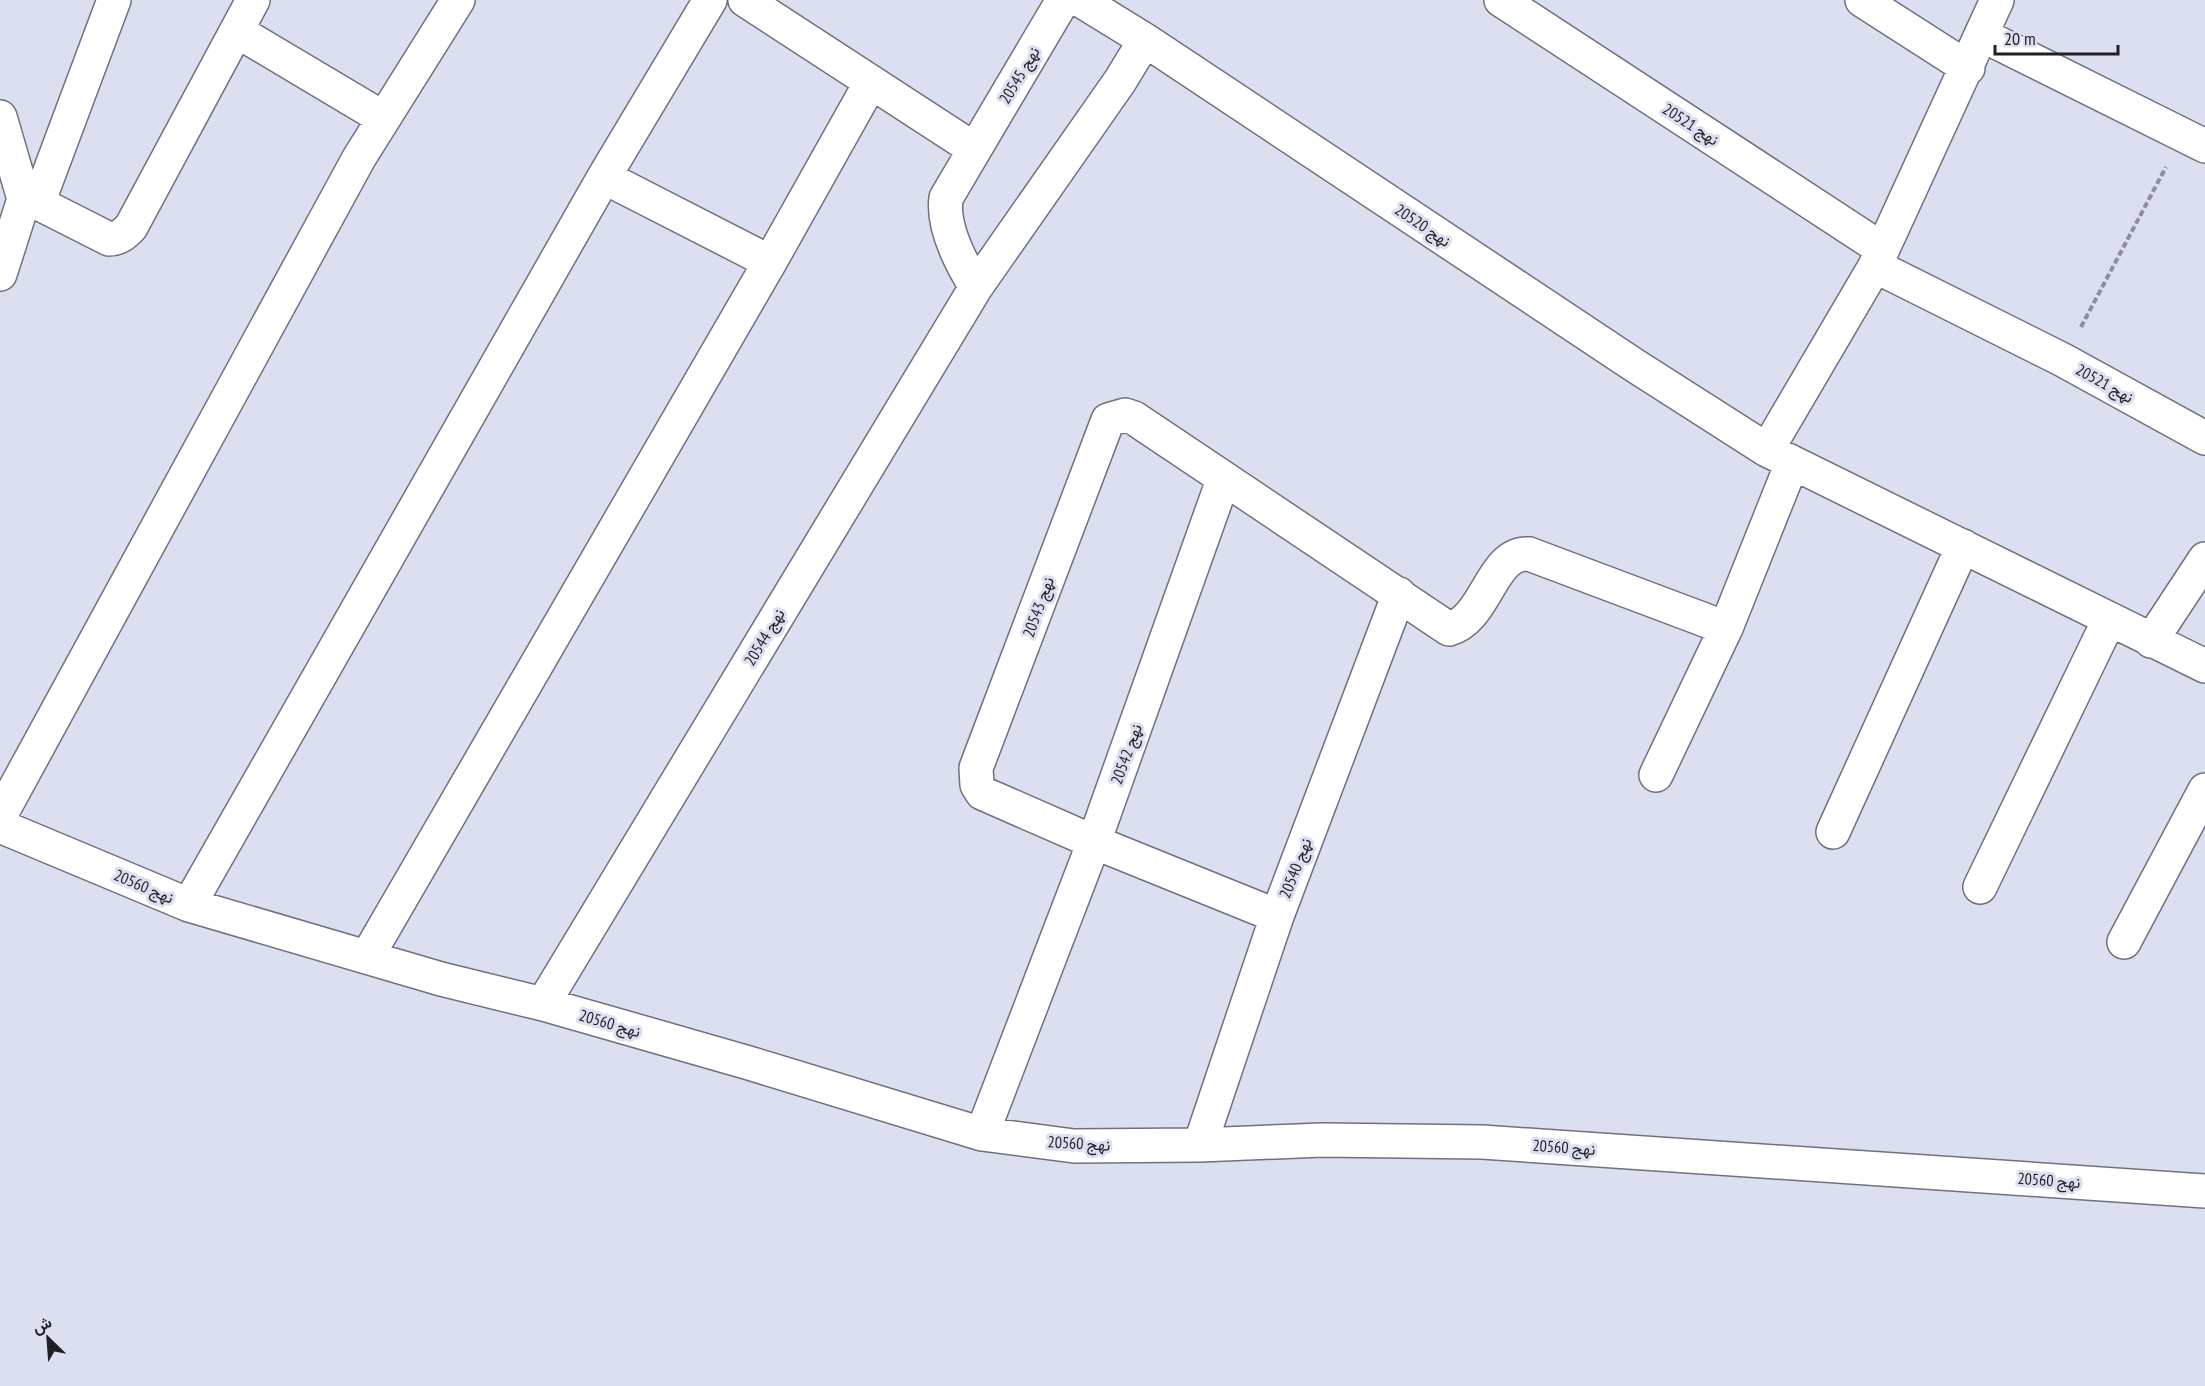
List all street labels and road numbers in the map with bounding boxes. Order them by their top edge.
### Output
street label: نهج 20545 [994,43,1045,108]
street label: نهج 20521 [1658,98,1723,151]
street label: نهج 20520 [1390,199,1455,253]
street label: نهج 20521 [2072,359,2137,409]
street label: نهج 20543 [1018,574,1060,641]
street label: نهج 20544 [739,605,790,670]
street label: نهج 20542 [1106,721,1148,788]
street label: نهج 20540 [1274,835,1317,902]
street label: نهج 20560 [110,864,177,909]
street label: نهج 20560 [576,1005,643,1043]
street label: نهج 20560 [1047,1131,1111,1157]
street label: نهج 20560 [1532,1135,1596,1161]
street label: نهج 20560 [2017,1168,2081,1194]

